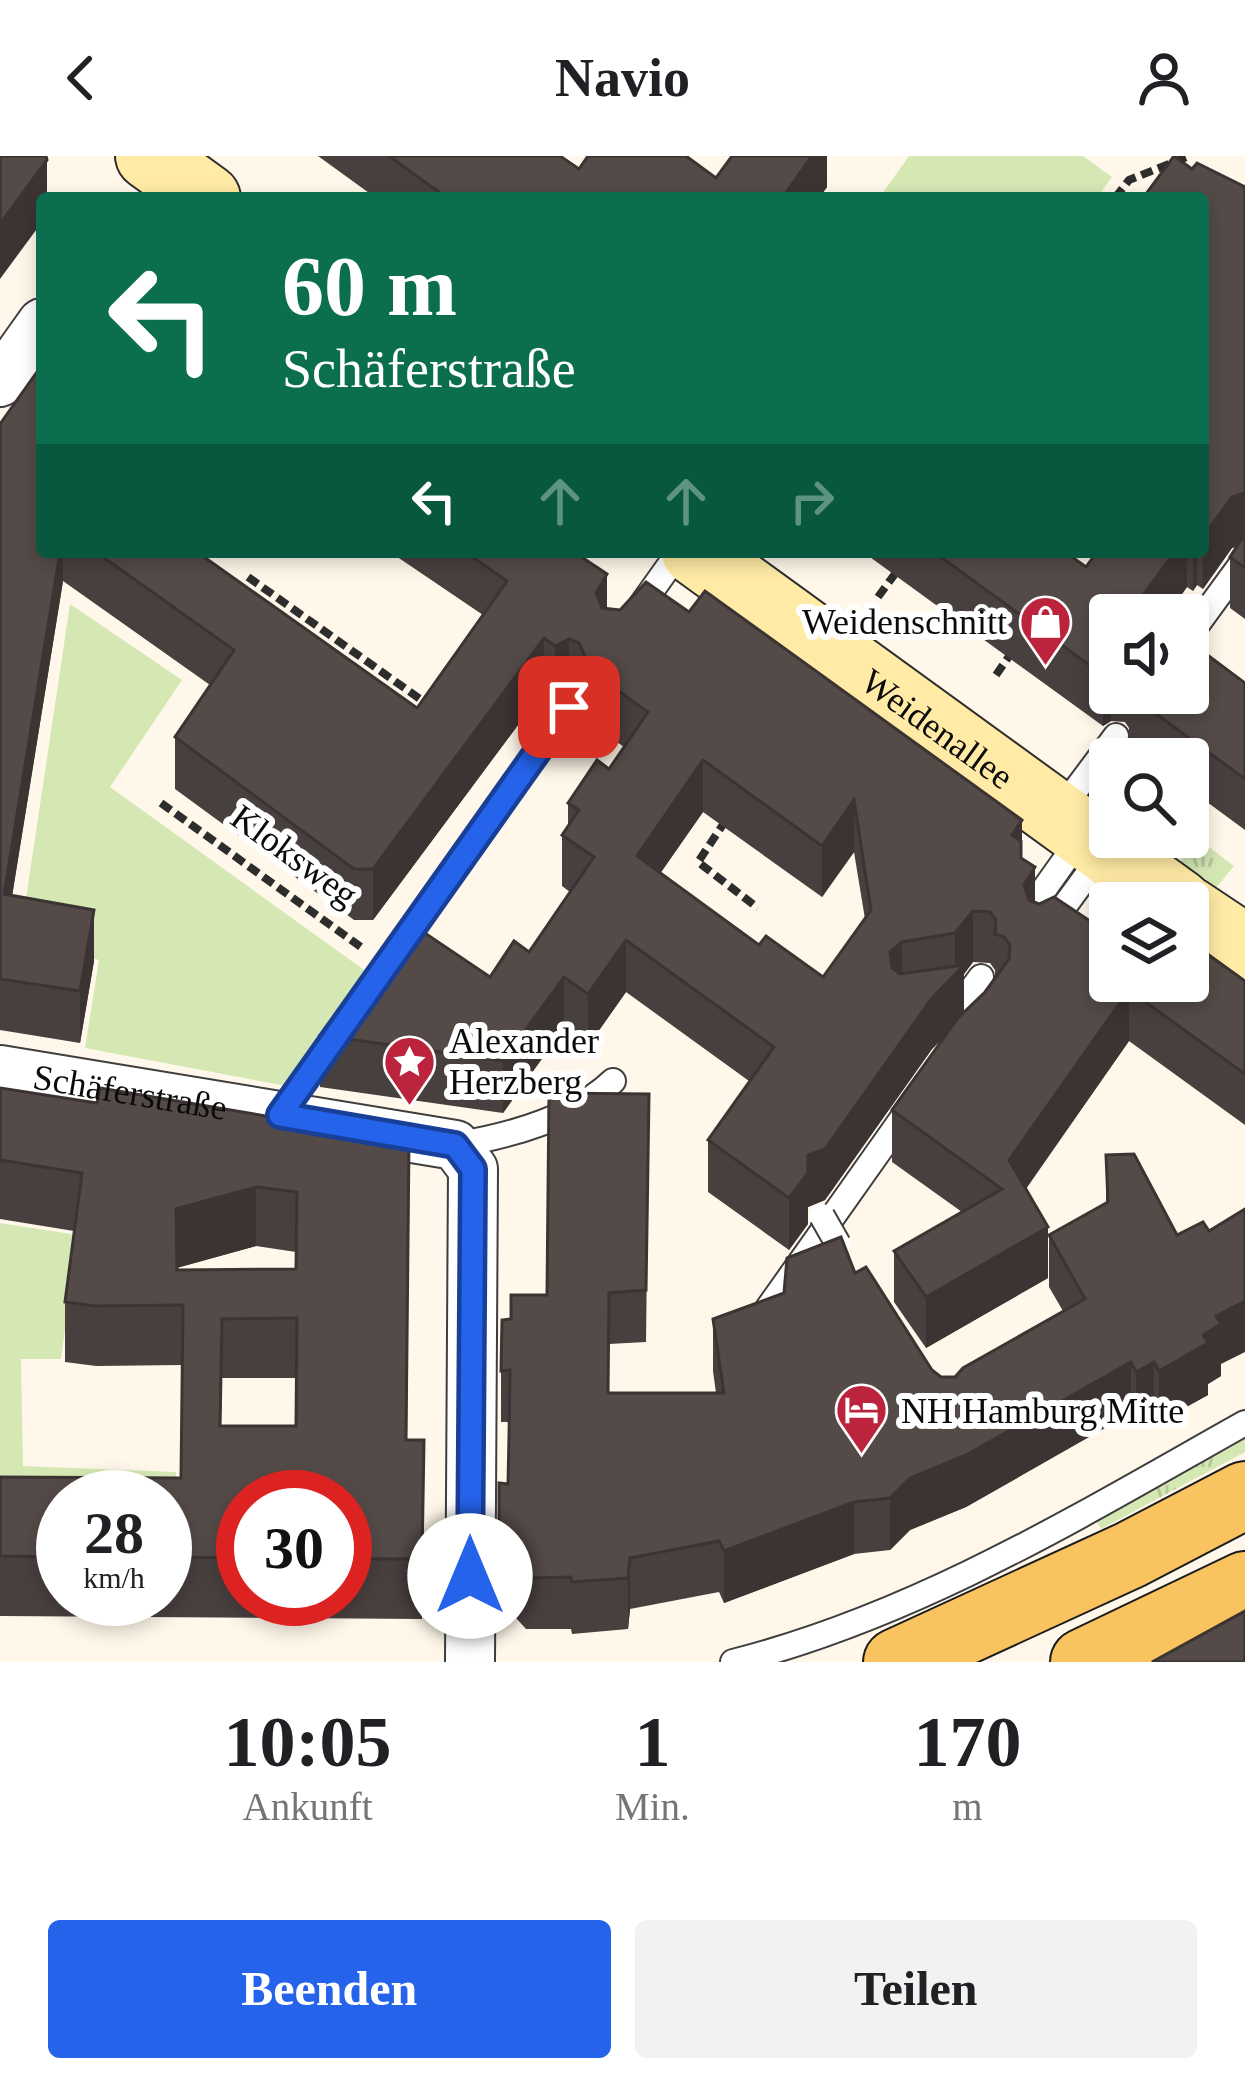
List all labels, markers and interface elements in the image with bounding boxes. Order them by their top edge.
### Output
icon: back [48,45,114,111]
icon: person [1131,45,1197,111]
text: Navio [555,48,690,108]
icon: left [84,240,240,396]
text: 60 m [282,240,457,333]
text: Schäferstraße [282,339,576,399]
icon: left [401,468,467,534]
icon: ahead [527,468,593,534]
icon: ahead [653,468,719,534]
icon: right [779,468,845,534]
shop icon: Weidenschnitt [1018,593,1074,667]
map controls [1089,594,1209,1002]
button: sound [1089,594,1209,714]
place label: Weidenschnitt [802,602,1007,642]
pin [518,656,620,758]
street label: Weidenallee [854,661,1021,797]
icon: arrive [536,674,602,740]
button: search [1089,738,1209,858]
street label: Kloksweg [224,797,365,915]
button: layers [1089,882,1209,1002]
place label: Alexander Herzberg [449,1021,599,1102]
place icon: Alexander Herzberg [382,1033,438,1107]
street label: Schäferstraße [30,1057,230,1128]
hotel icon: NH Hamburg Mitte [834,1382,890,1456]
place label: NH Hamburg Mitte [901,1391,1184,1431]
speed limit sign: 30 [216,1470,372,1626]
text: 28 [84,1500,144,1566]
position arrow [407,1513,533,1639]
text: km/h [83,1561,145,1594]
text: 10:05 [224,1702,392,1782]
text: 1 [634,1702,670,1782]
text: 170 [913,1702,1021,1782]
text: Ankunft [243,1785,373,1828]
text: Min. [615,1785,690,1828]
text: m [952,1785,983,1828]
button: Beenden [48,1920,611,2058]
button: Teilen [635,1920,1197,2058]

